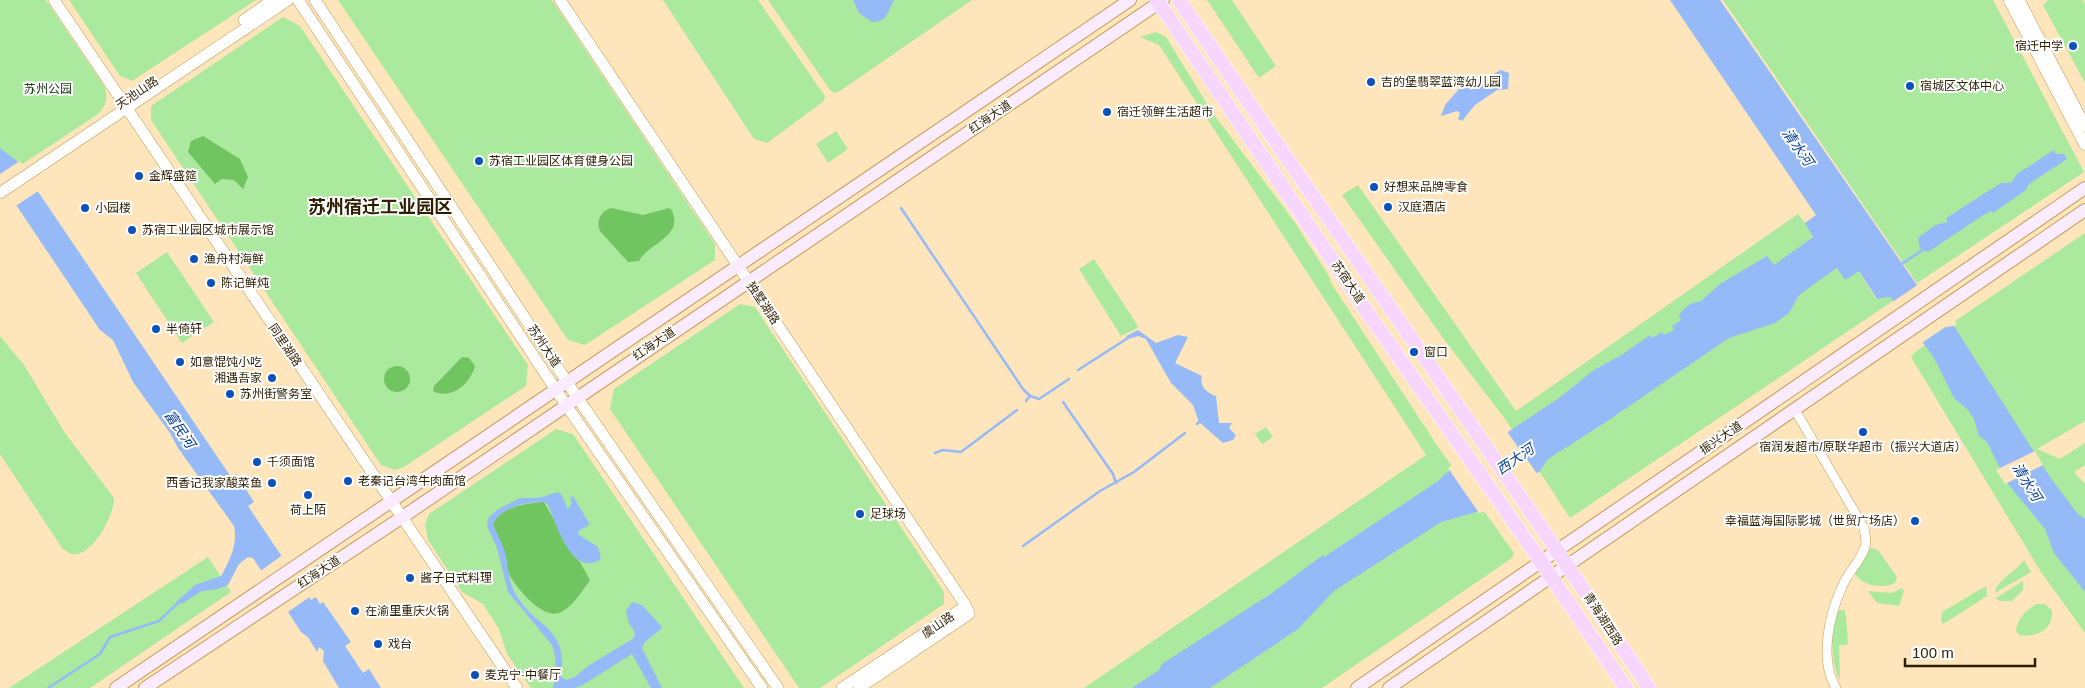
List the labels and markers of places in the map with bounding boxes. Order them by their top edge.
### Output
place label: 宿迁中学 [2015,39,2063,53]
marker: 宿迁中学 [2067,40,2079,52]
place label: 吉的堡翡翠蓝湾幼儿园 [1381,75,1501,89]
marker: 吉的堡翡翠蓝湾幼儿园 [1365,76,1377,88]
place label: 宿城区文体中心 [1920,79,2004,93]
marker: 宿城区文体中心 [1904,80,1916,92]
place label: 宿迁领鲜生活超市 [1117,105,1213,119]
marker: 宿迁领鲜生活超市 [1101,106,1113,118]
place label: 苏宿工业园区体育健身公园 [489,154,633,168]
marker: 苏宿工业园区体育健身公园 [473,155,485,167]
place label: 金辉盛筵 [149,169,197,183]
marker: 金辉盛筵 [133,170,145,182]
place label: 好想来品牌零食 [1384,180,1468,194]
marker: 好想来品牌零食 [1368,181,1380,193]
place label: 汉庭酒店 [1398,200,1446,214]
place label: 小园楼 [95,201,131,215]
marker: 汉庭酒店 [1382,201,1394,213]
marker: 小园楼 [79,202,91,214]
place label: 苏宿工业园区城市展示馆 [142,223,274,237]
marker: 苏宿工业园区城市展示馆 [126,224,138,236]
place label: 渔舟村海鲜 [204,252,264,266]
marker: 渔舟村海鲜 [188,253,200,265]
place label: 陈记鲜炖 [221,276,269,290]
marker: 陈记鲜炖 [205,277,217,289]
place label: 半倚轩 [166,322,202,336]
marker: 半倚轩 [150,323,162,335]
place label: 窗口 [1424,345,1448,359]
marker: 窗口 [1408,346,1420,358]
place label: 如意馄饨小吃 [190,355,262,369]
marker: 如意馄饨小吃 [174,356,186,368]
place label: 湘遇吾家 [214,371,262,385]
marker: 湘遇吾家 [266,372,278,384]
place label: 苏州街警务室 [240,387,312,401]
marker: 苏州街警务室 [224,388,236,400]
marker: 宿润发超市/原联华超市（振兴大道店） [1857,426,1869,438]
place label: 宿润发超市/原联华超市（振兴大道店） [1759,440,1967,454]
place label: 千须面馆 [267,455,315,469]
marker: 千须面馆 [251,456,263,468]
place label: 老秦记台湾牛肉面馆 [358,474,466,488]
marker: 老秦记台湾牛肉面馆 [342,475,354,487]
place label: 西香记我家酸菜鱼 [166,476,262,490]
marker: 西香记我家酸菜鱼 [266,477,278,489]
marker: 荷上陌 [302,489,314,501]
place label: 荷上陌 [290,503,326,517]
place label: 足球场 [870,507,906,521]
marker: 足球场 [854,508,866,520]
place label: 幸福蓝海国际影城（世贸广场店） [1725,514,1905,528]
marker: 幸福蓝海国际影城（世贸广场店） [1909,515,1921,527]
place label: 酱子日式料理 [420,571,492,585]
marker: 酱子日式料理 [404,572,416,584]
place label: 在渝里重庆火锅 [365,604,449,618]
marker: 在渝里重庆火锅 [349,605,361,617]
place label: 戏台 [388,637,412,651]
marker: 戏台 [372,638,384,650]
place label: 麦克宁·中餐厅 [485,668,561,682]
marker: 麦克宁·中餐厅 [469,669,481,681]

